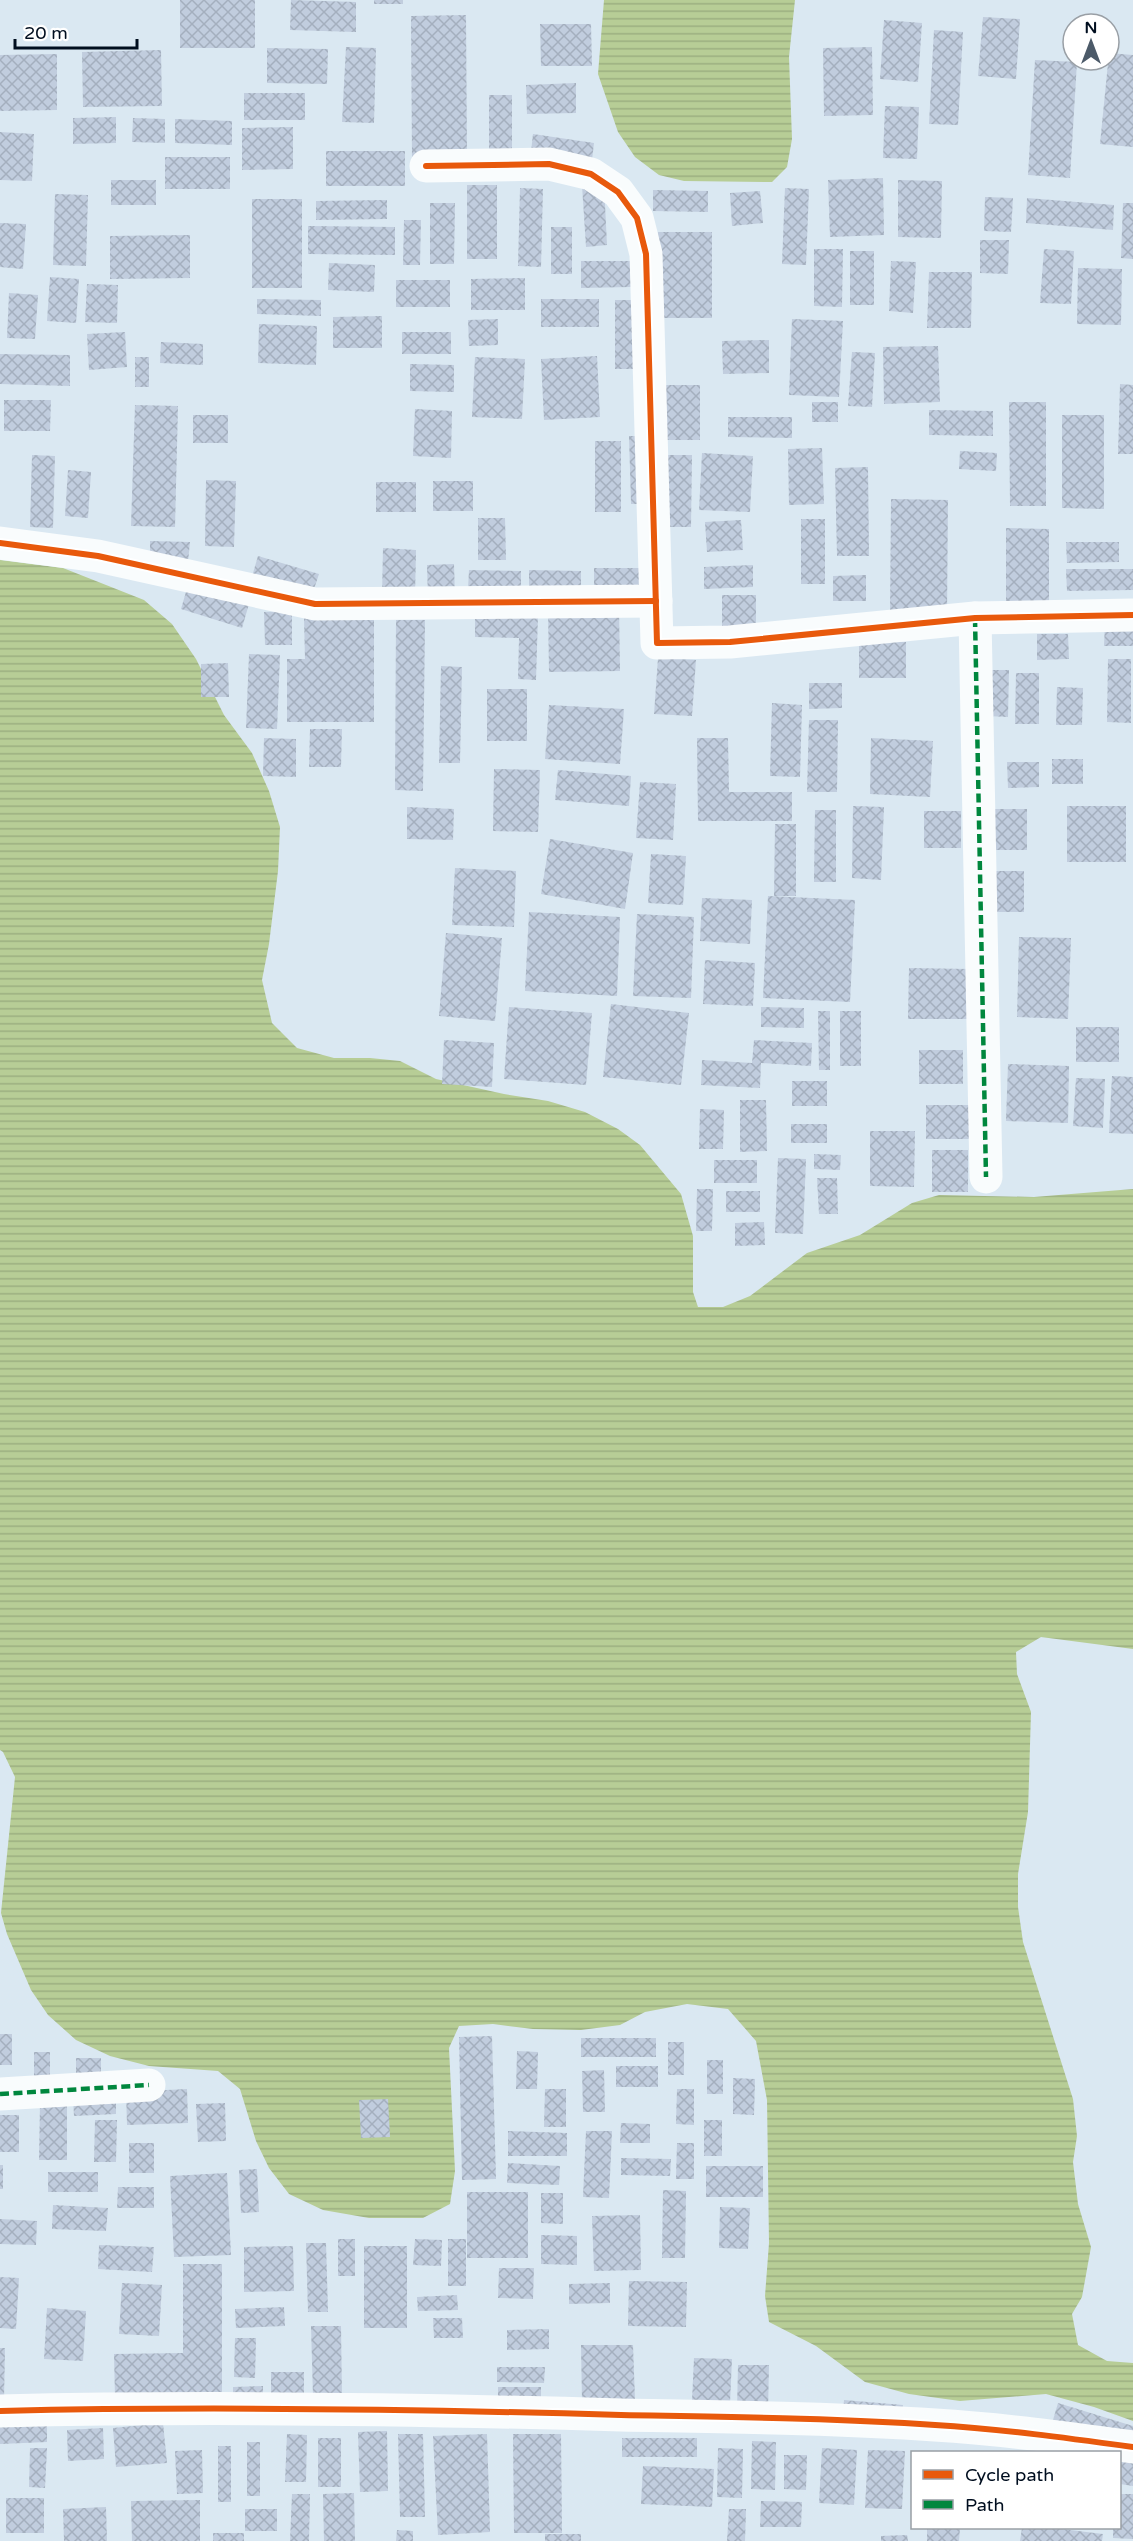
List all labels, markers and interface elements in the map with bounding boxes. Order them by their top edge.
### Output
scale bar [15,12,136,50]
north arrow [1061,12,1121,72]
text: N [1085,18,1097,38]
text: 20 m [24,22,68,44]
legend [911,2451,1121,2529]
text: Cycle path [965,2464,1054,2486]
text: Path [965,2494,1004,2516]

